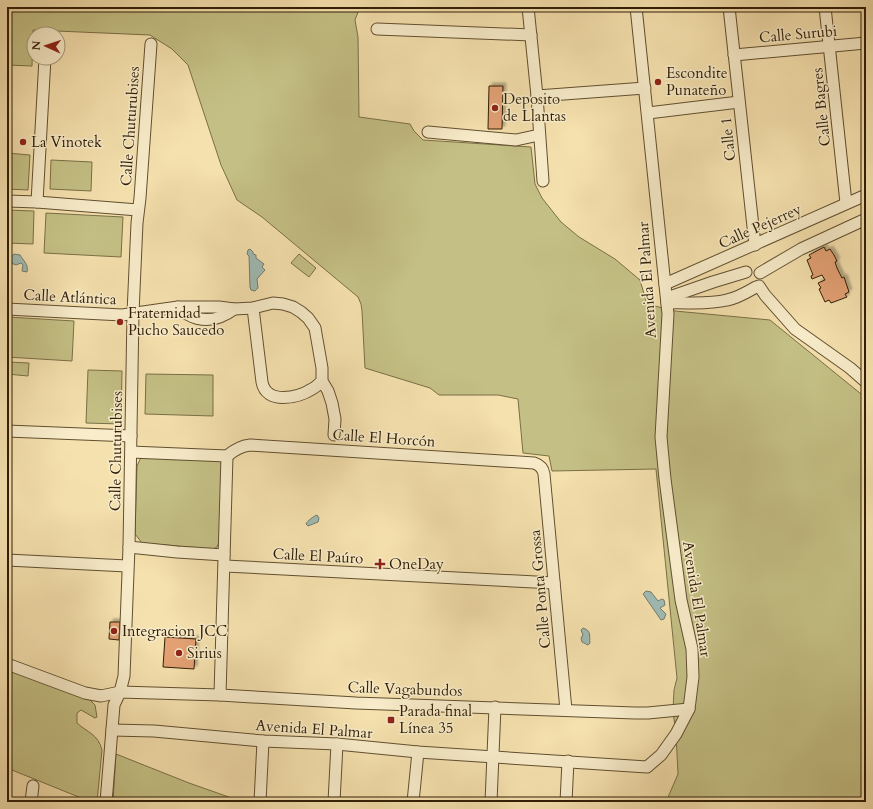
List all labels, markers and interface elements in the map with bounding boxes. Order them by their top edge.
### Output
street label: Calle Surubi [758,21,838,47]
north arrow [26,26,66,66]
text: N [29,40,44,51]
place label: Escondite Punateño [666,63,728,100]
street label: Calle Chuturubises [116,65,144,187]
street label: Calle Bagres [807,67,835,147]
marker: Escondite Punateño [653,77,663,87]
place label: Deposito de Llantas [503,89,566,126]
marker: Deposito de Llantas [490,103,500,113]
street label: Calle 1 [716,116,740,162]
place label: La Vinotek [31,132,102,152]
marker: La Vinotek [18,137,28,147]
street label: Calle Pejerrey [715,199,805,253]
street label: Avenida El Palmar [633,220,661,339]
street label: Calle Atlántica [23,285,117,309]
place label: Fraternidad Pucho Saucedo [128,303,224,340]
marker: Fraternidad Pucho Saucedo [115,317,125,327]
street label: Calle Chuturubises [105,391,127,511]
street label: Calle El Horcón [332,424,437,452]
street label: Calle Ponta Grossa [525,528,555,649]
street label: Avenida El Palmar [678,540,716,659]
street label: Calle El Paúro [272,544,364,568]
place label: OneDay [389,554,444,574]
marker: OneDay [374,558,386,570]
place label: Integracion JCC [122,621,227,641]
marker: Integracion JCC [109,626,119,636]
place label: Sirius [187,643,222,663]
marker: Sirius [174,648,184,658]
street label: Calle Vagabundos [347,677,463,701]
place label: Parada final Línea 35 [399,701,472,738]
street label: Avenida El Palmar [255,715,374,743]
marker: Parada final Línea 35 [386,715,396,725]

